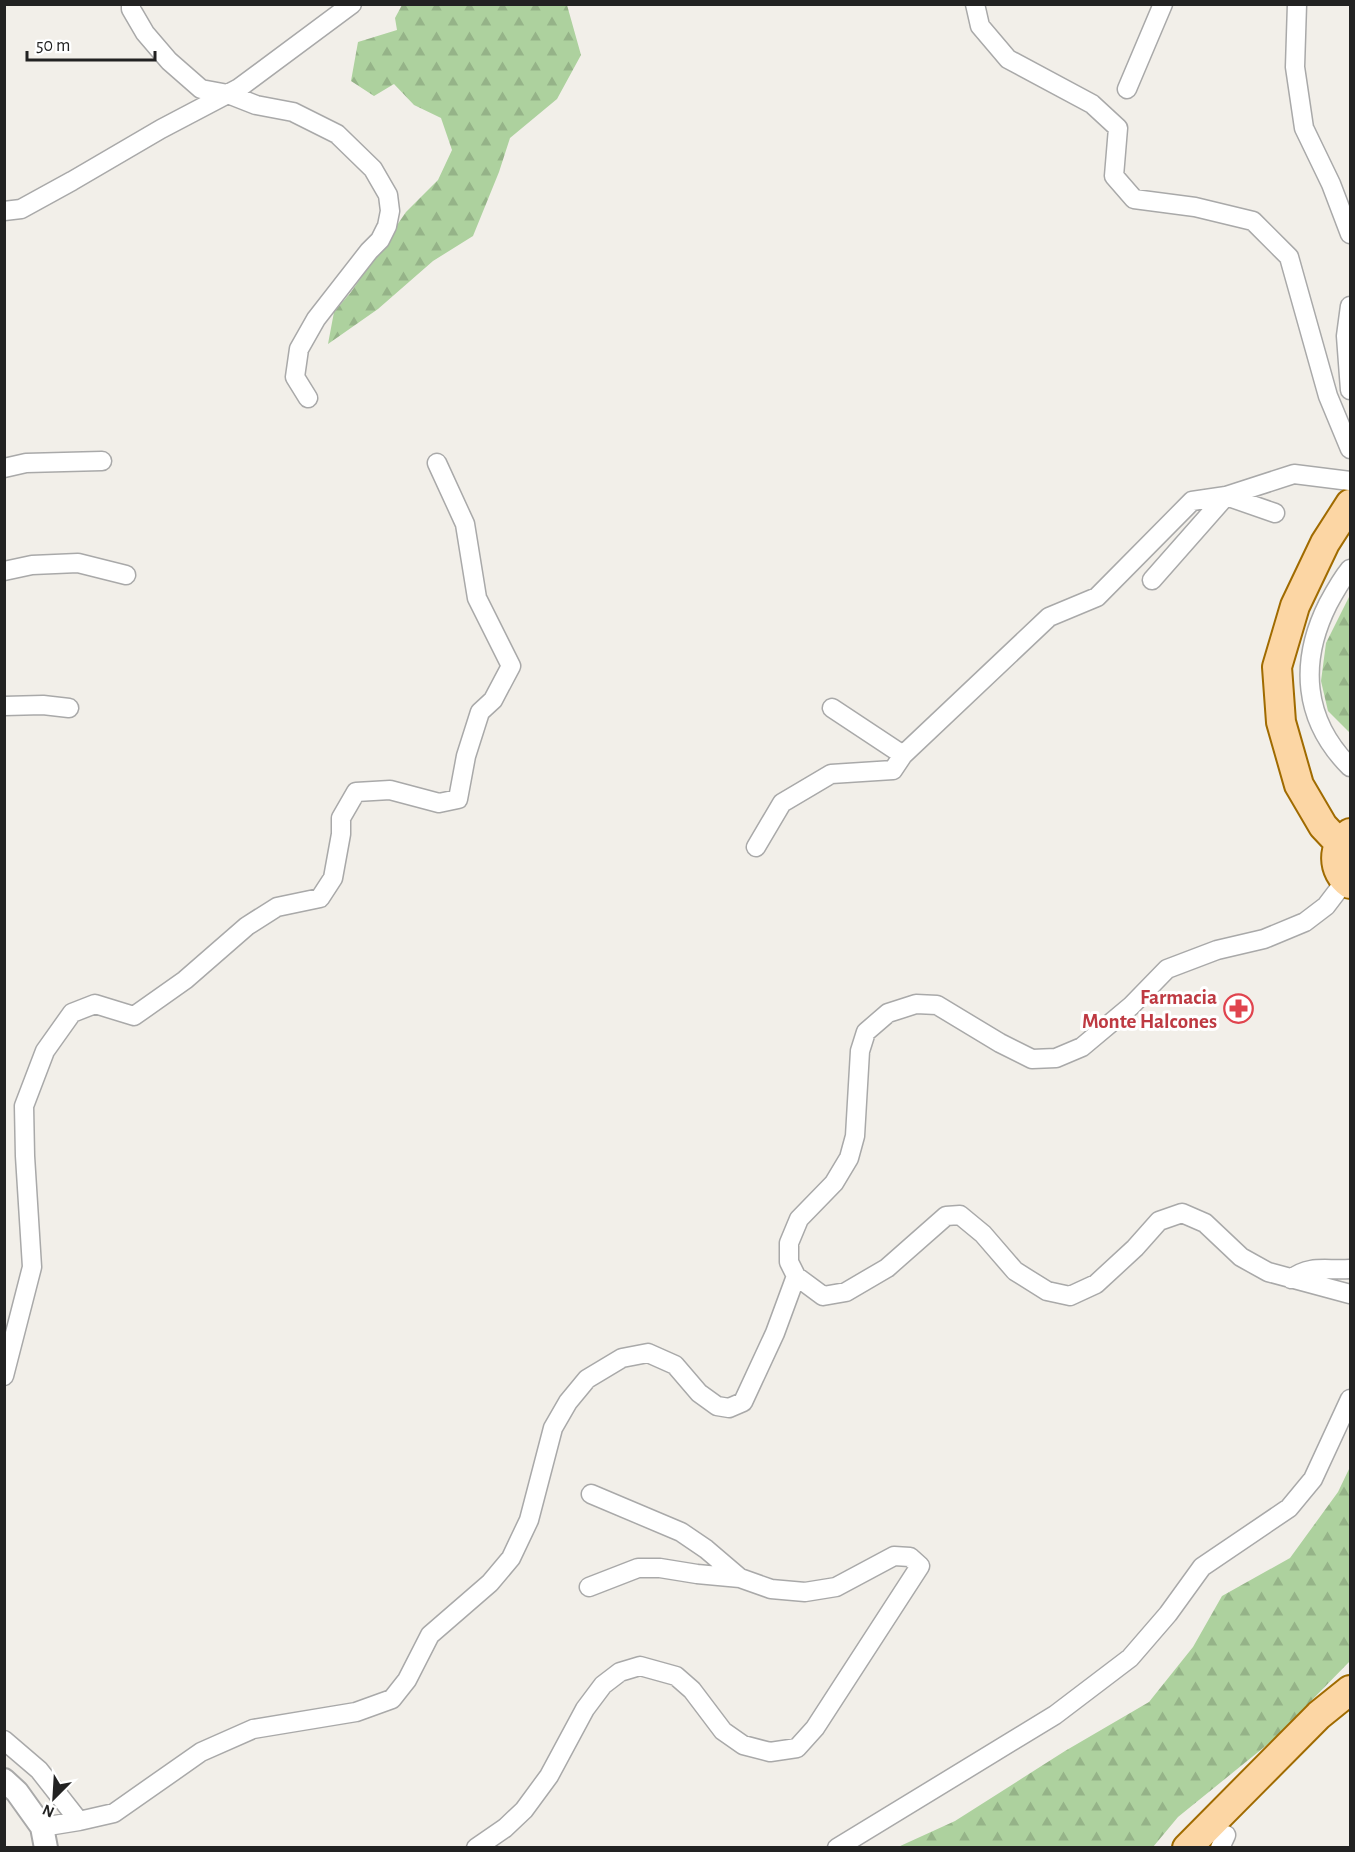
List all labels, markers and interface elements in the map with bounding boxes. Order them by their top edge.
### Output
scale bar [27,24,154,62]
text: 50 m [36,37,70,55]
place label: Farmacia Monte Halcones [1082,987,1217,1032]
pharmacy icon: Farmacia Monte Halcones [1222,993,1254,1025]
north arrow [24,1768,84,1828]
text: N [40,1801,57,1820]

